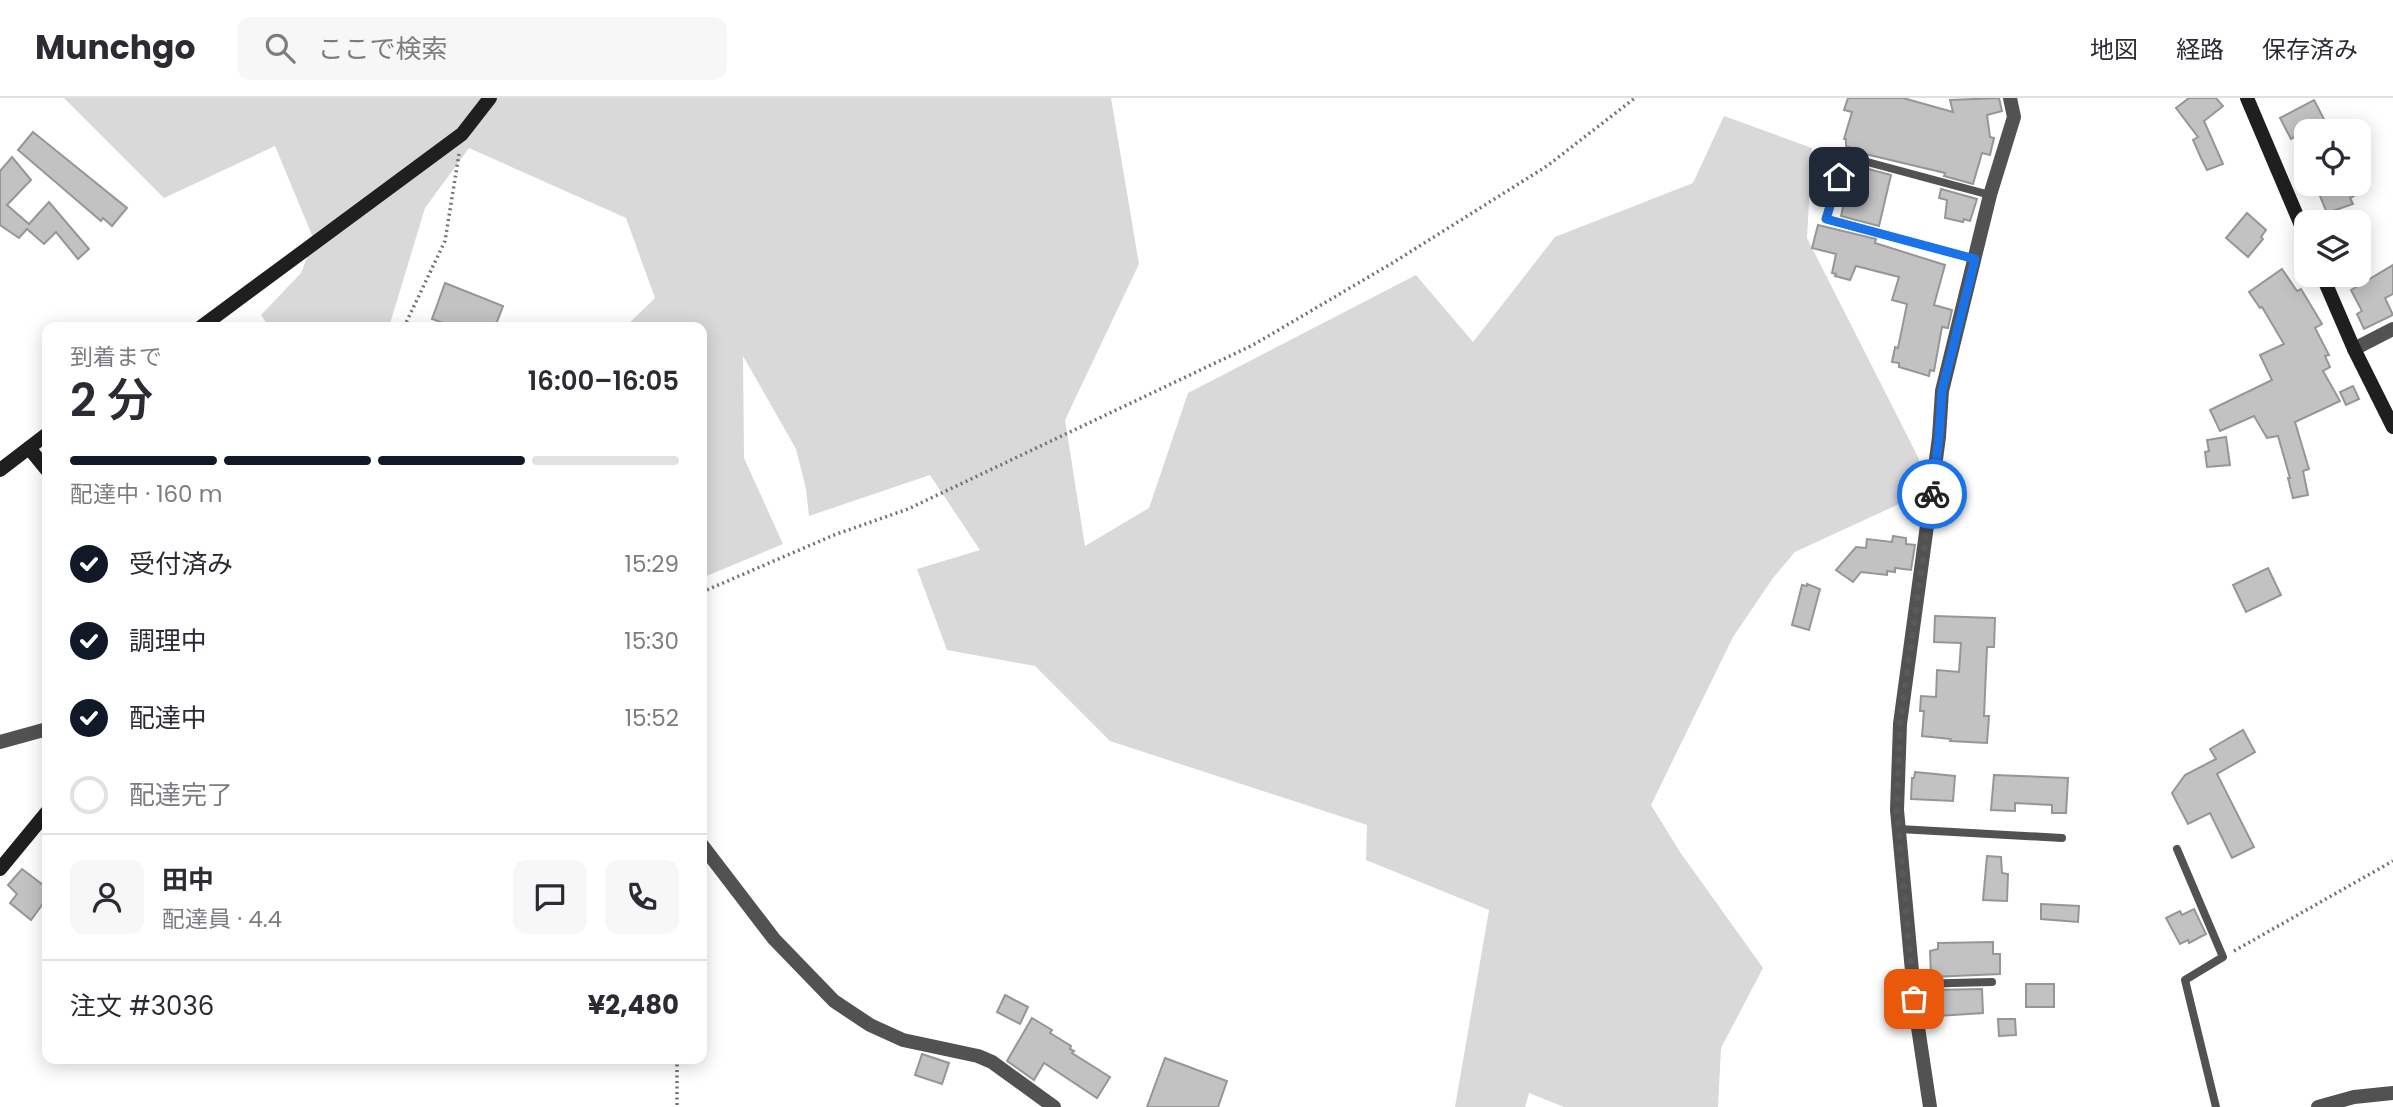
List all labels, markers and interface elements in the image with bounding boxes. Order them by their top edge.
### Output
search box [237,17,727,80]
text: Munchgo [35,24,195,71]
icon: search [261,29,299,67]
text: ここで検索 [317,31,447,67]
text: 地図 [2090,33,2138,66]
text: 経路 [2176,33,2224,66]
text: 保存済み [2262,33,2358,66]
map controls [2294,119,2371,287]
button: locate [2294,119,2371,196]
pin [1809,147,1869,207]
icon: home [1820,158,1858,196]
button: layers [2294,210,2371,287]
text: 到着まで [70,341,162,373]
text: 16:00–16:05 [528,363,679,399]
text: 2 分 [70,368,153,432]
courier [1897,459,1967,529]
icon: bike [1913,475,1951,513]
text: 配達中 · 160 m [70,478,222,510]
icon: check [70,545,108,583]
text: 受付済み [129,546,233,582]
text: 15:29 [625,548,679,580]
icon: check [70,622,108,660]
text: 調理中 [129,623,207,659]
text: 15:30 [624,625,679,657]
icon: check [70,699,108,737]
text: 配達中 [129,700,207,736]
text: 15:52 [625,702,679,734]
text: 配達完了 [129,777,233,813]
button: person [70,860,144,934]
button: chat [513,860,587,934]
button: phone [605,860,679,934]
text: 田中 [162,862,214,898]
text: 配達員 · 4.4 [162,903,282,935]
pin [1884,969,1944,1029]
icon: bag [1895,980,1933,1018]
text: ¥2,480 [588,987,679,1023]
text: 注文 #3036 [70,988,214,1024]

